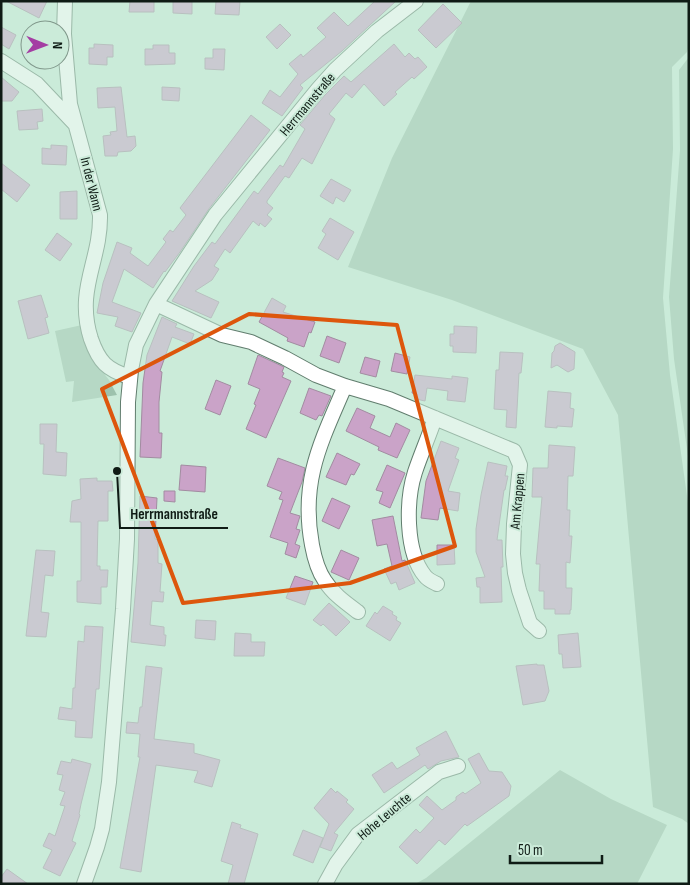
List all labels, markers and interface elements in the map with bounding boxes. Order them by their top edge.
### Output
north arrow [20,20,70,70]
text: N [49,41,66,49]
street label: Herrmannstraße [276,69,339,139]
street label: In der Wann [77,155,106,213]
street label: Am Krappen [506,472,528,531]
callout: Herrmannstraße [120,498,228,528]
text: Herrmannstraße [130,505,218,524]
street label: Hohe Leuchte [354,789,415,844]
scale bar [510,832,602,864]
text: 50 m [518,841,543,860]

